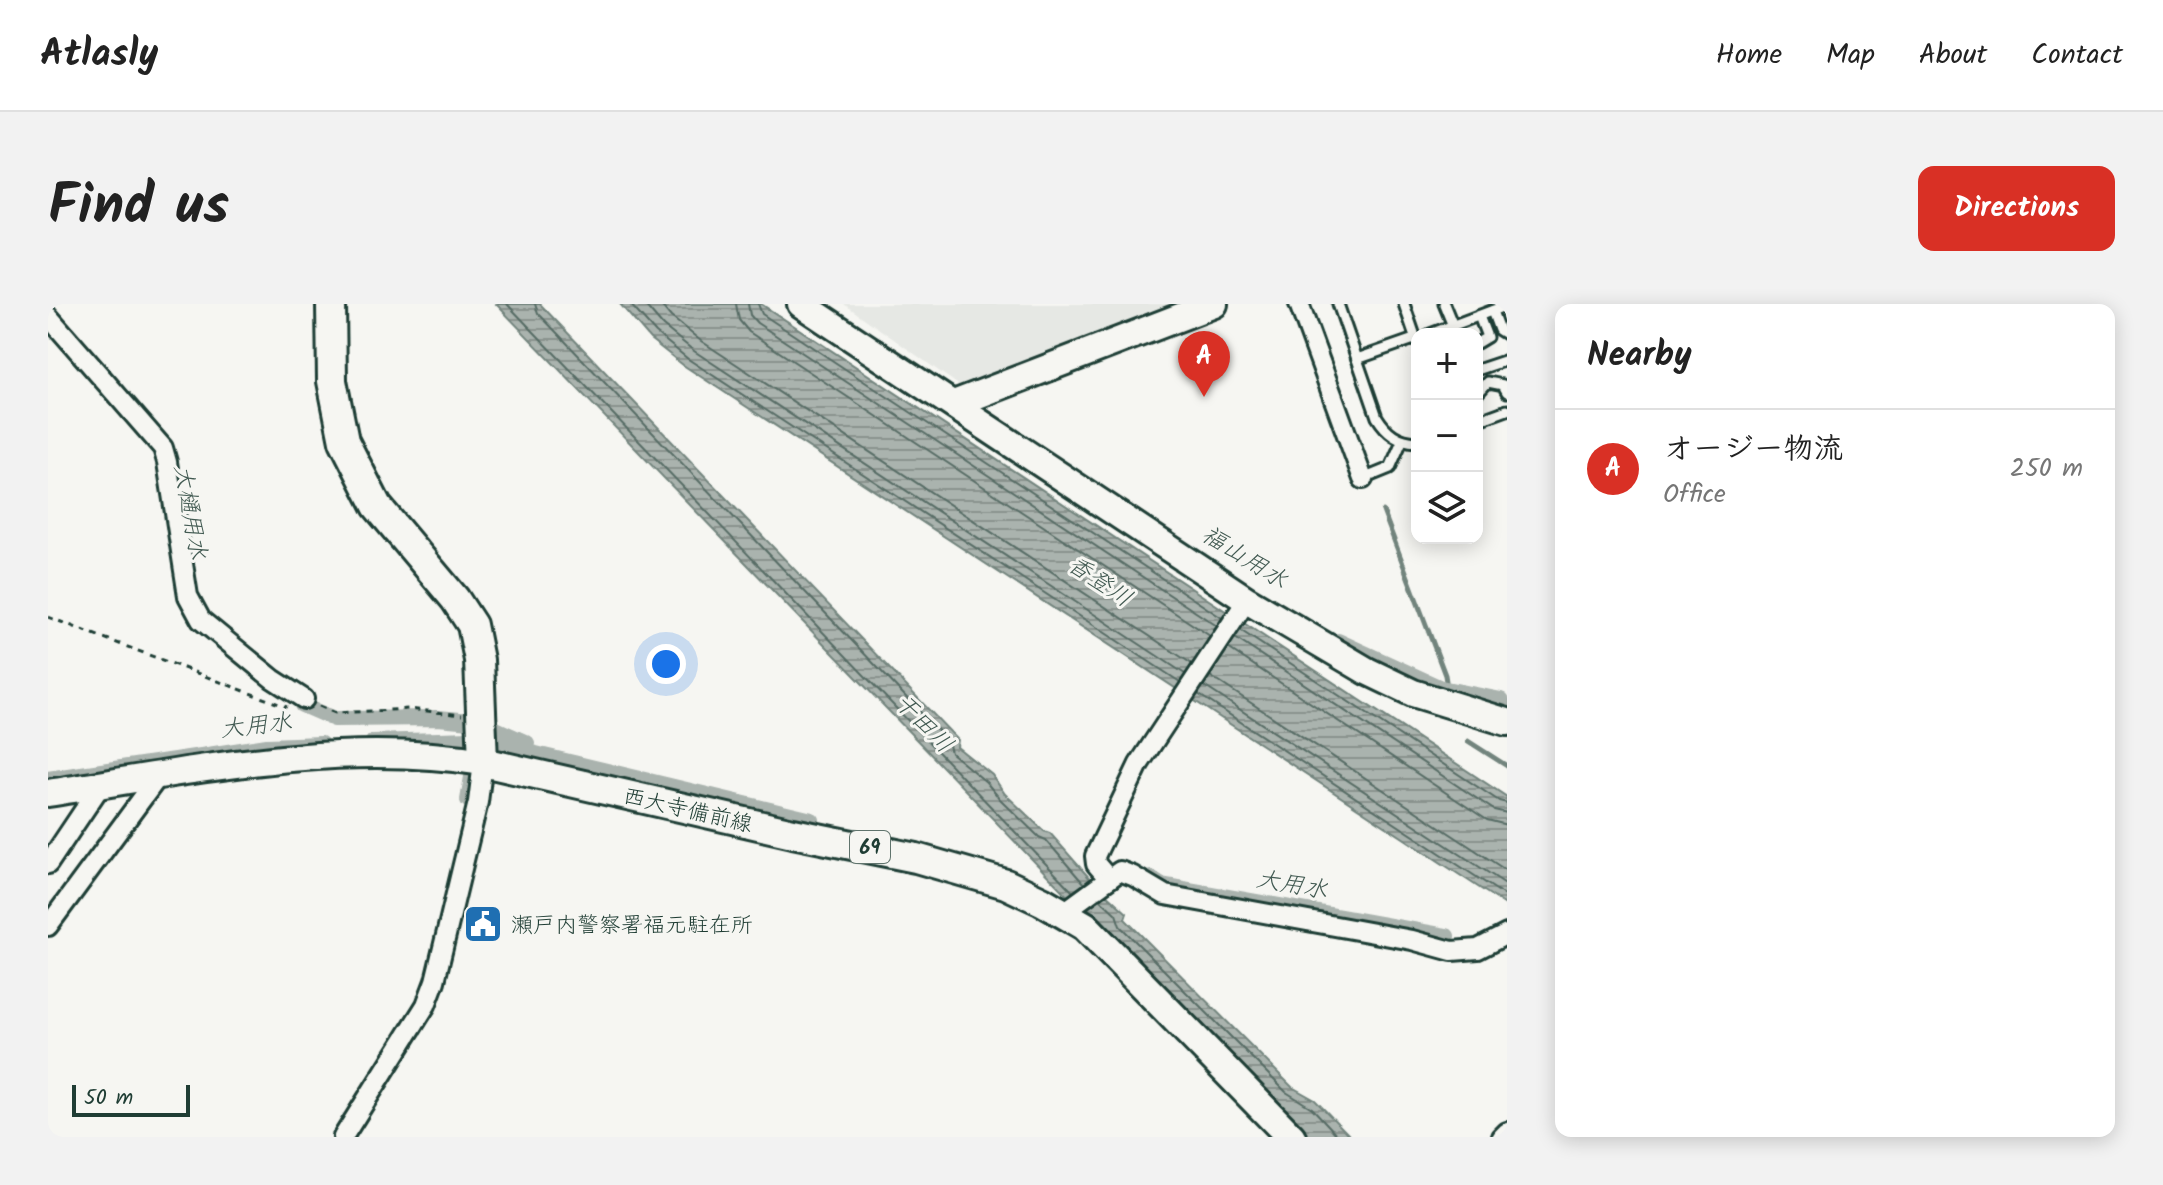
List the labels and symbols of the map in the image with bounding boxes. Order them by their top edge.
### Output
pin: A [1178,331,1230,397]
water label: 大樋用水 [162,462,217,563]
water label: 福山用水 [1193,516,1295,600]
water label: 香登川 [1058,546,1140,619]
your location [646,644,686,684]
water label: 干田川 [884,685,962,763]
water label: 大用水 [218,703,294,750]
street label: 西大寺備前線 [619,780,756,843]
road number: 69 [850,831,890,863]
water label: 大用水 [1253,860,1331,911]
public building icon: 瀬戸内警察署福元駐在所 [462,903,504,945]
place label: 瀬戸内警察署福元駐在所 [511,909,753,944]
scale bar [72,1081,190,1117]

